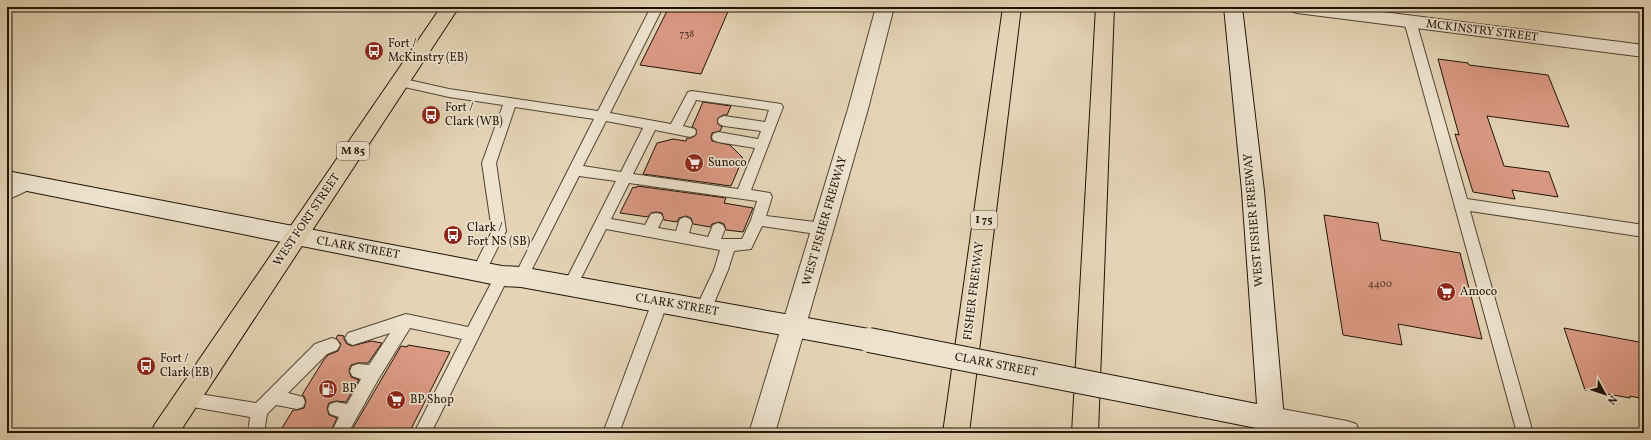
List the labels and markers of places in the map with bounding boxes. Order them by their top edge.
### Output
place label: Fort / McKinstry (EB) [388,36,468,66]
bus stop icon: Fort / McKinstry (EB) [363,40,385,62]
place label: Fort / Clark (WB) [445,100,503,130]
bus stop icon: Fort / Clark (WB) [420,104,442,126]
supermarket icon: Sunoco [683,152,705,174]
place label: Sunoco [708,155,747,171]
place label: Clark / Fort NS (SB) [467,220,531,250]
bus stop icon: Clark / Fort NS (SB) [442,224,464,246]
supermarket icon: Amoco [1435,281,1457,303]
place label: Amoco [1460,284,1497,300]
place label: Fort / Clark (EB) [160,351,214,381]
bus stop icon: Fort / Clark (EB) [135,355,157,377]
fuel station icon: BP [317,378,339,400]
place label: BP [342,381,356,397]
supermarket icon: BP Shop [385,389,407,411]
place label: BP Shop [410,392,454,408]

